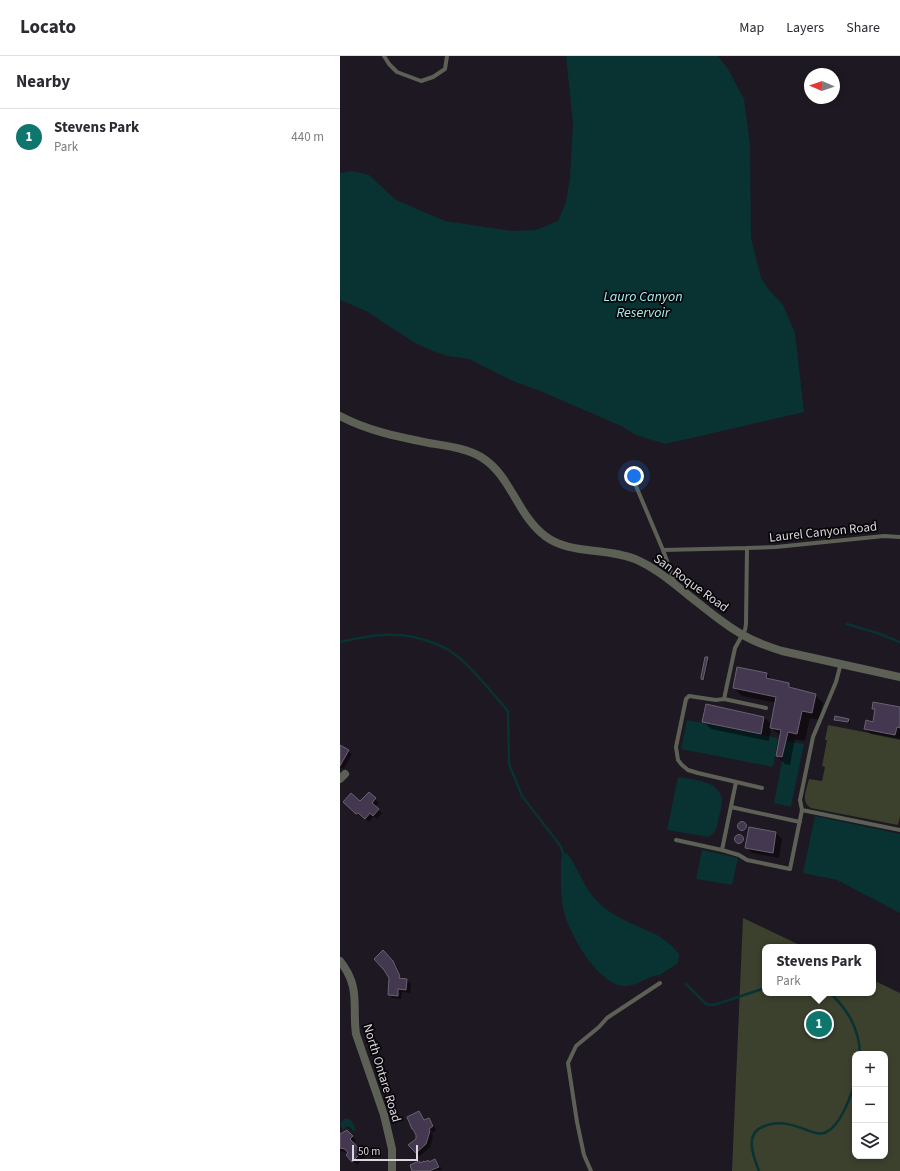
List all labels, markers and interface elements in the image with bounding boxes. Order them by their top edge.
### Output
text: Locato [20,14,76,41]
text: Map [739,18,764,38]
text: Layers [786,18,824,38]
text: Share [846,18,880,38]
north arrow [804,68,840,104]
text: Nearby [16,70,70,94]
text: Stevens Park [54,117,139,138]
text: 1 [26,128,32,146]
text: 440 m [291,128,324,146]
text: Park [54,138,78,156]
water label: Lauro Canyon Reservoir [603,287,683,323]
your location [624,466,644,486]
street label: Laurel Canyon Road [768,517,878,547]
street label: San Roque Road [650,550,732,616]
popup [762,944,876,996]
text: Stevens Park [776,951,862,972]
text: Park [776,972,801,990]
pin: 1 [806,1009,832,1039]
street label: North Ontare Road [359,1022,405,1124]
map controls [852,1051,888,1159]
button: + [852,1051,888,1087]
button: − [852,1087,888,1123]
button: layers [852,1123,888,1159]
scale bar [352,1143,418,1162]
text: 50 m [358,1144,380,1159]

